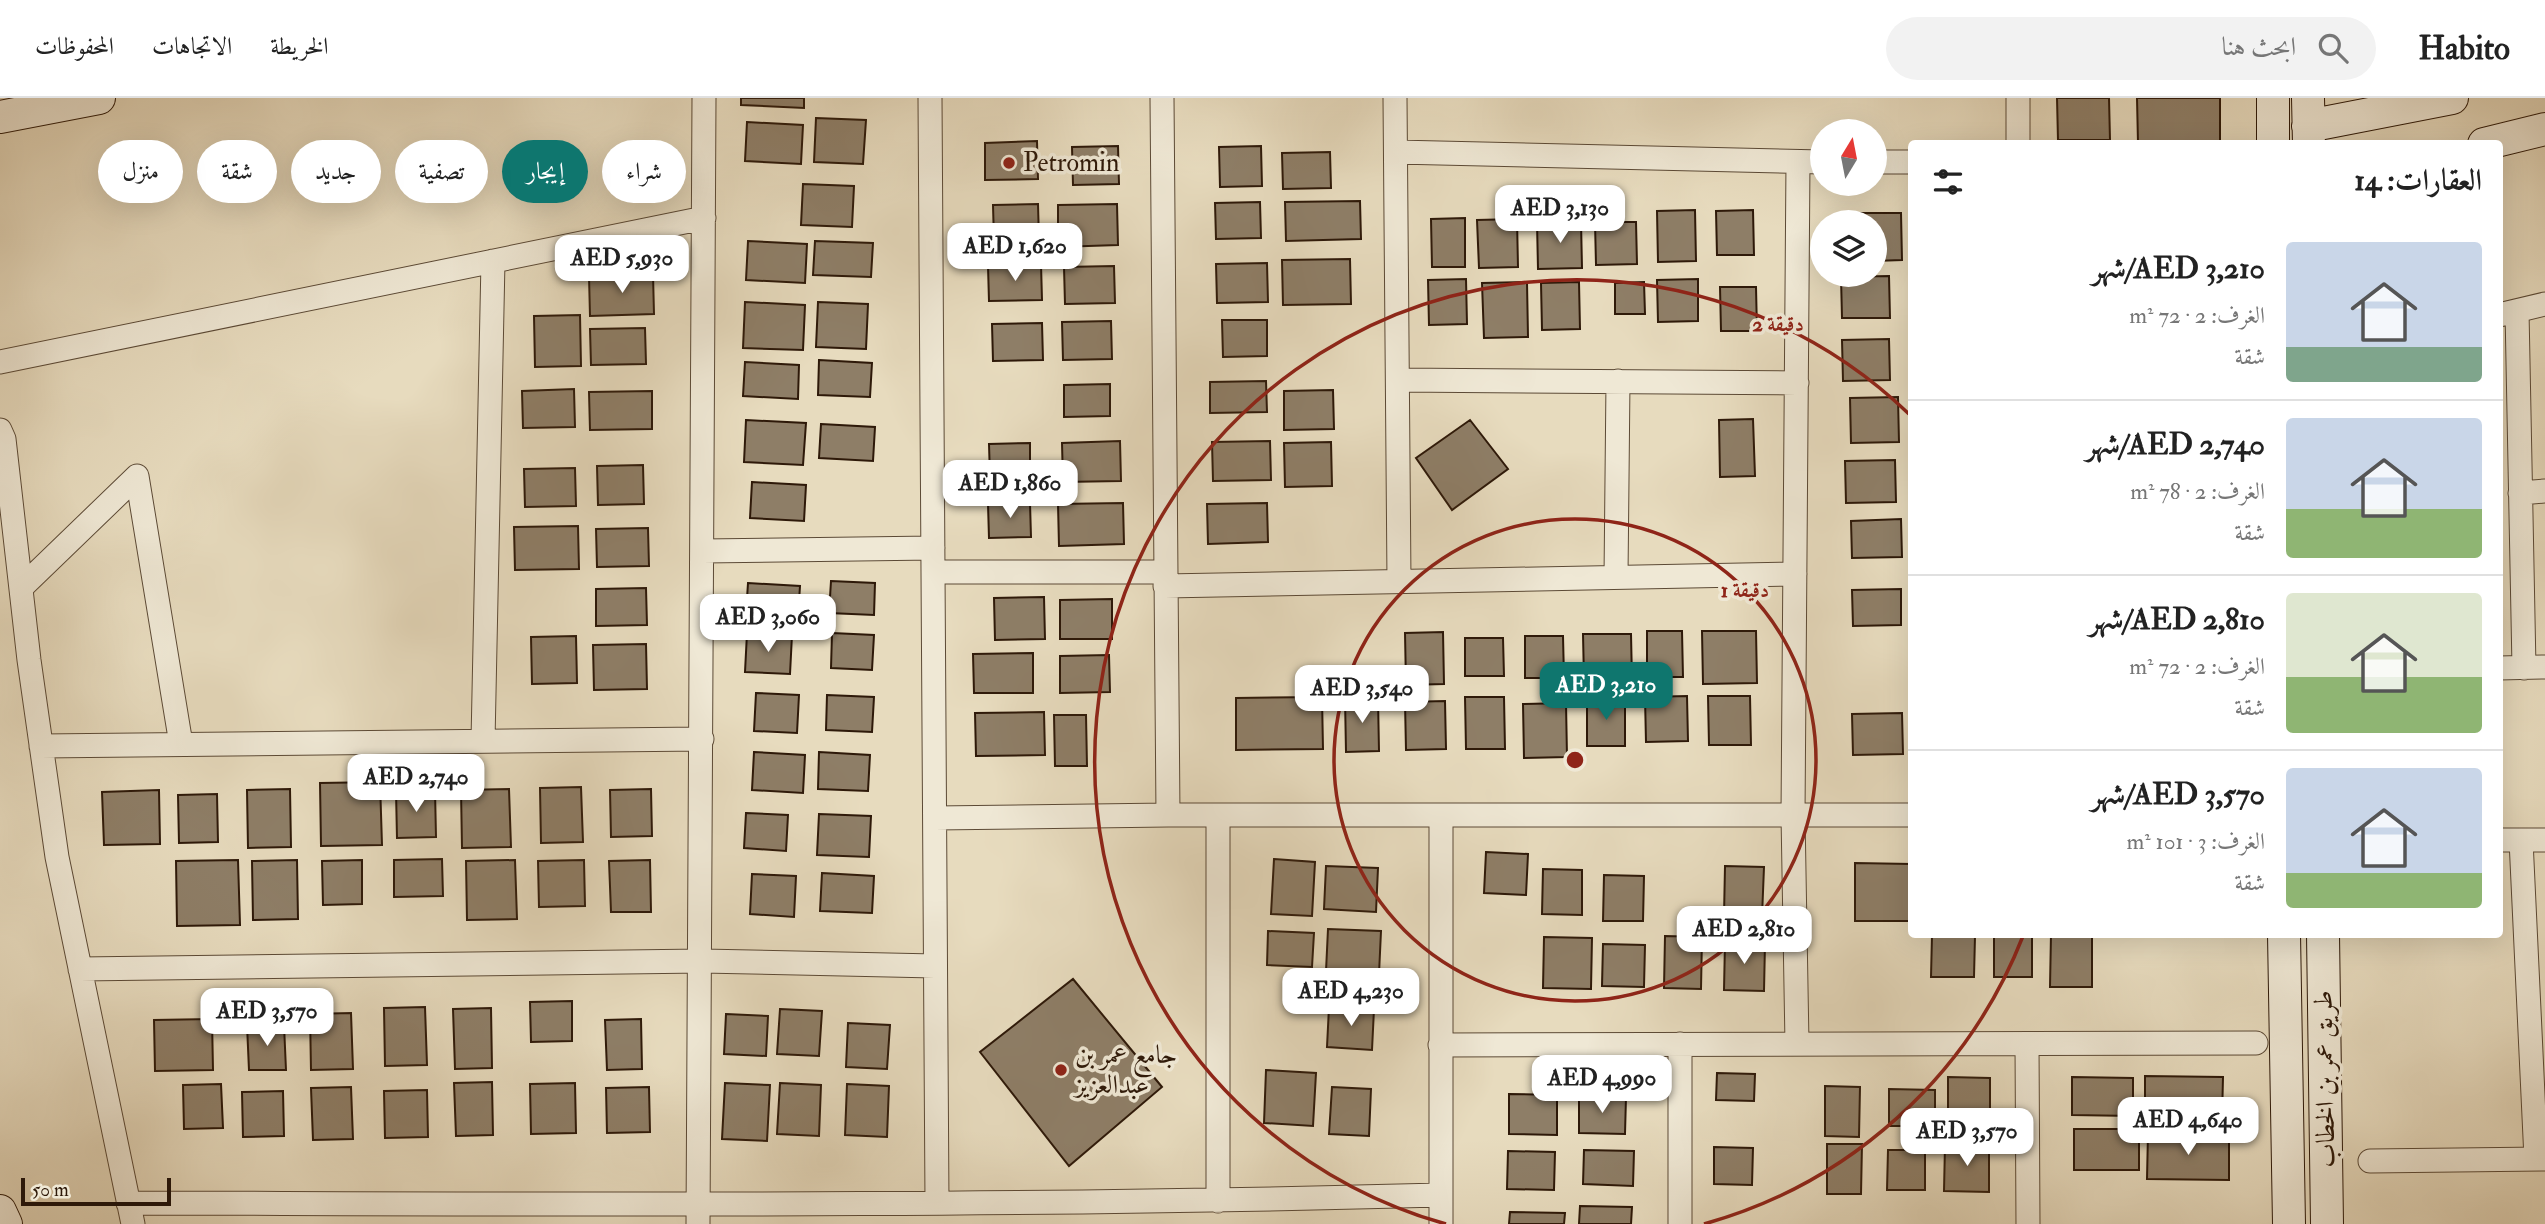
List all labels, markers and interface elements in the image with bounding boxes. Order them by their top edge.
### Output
search box [1886,17,2376,80]
text: Habito [2418,28,2510,69]
icon: search [2314,29,2352,67]
text: المحفوظات [35,31,114,62]
text: الاتجاهات [152,31,232,62]
text: الخريطة [270,31,329,62]
text: ابحث هنا [2221,31,2296,63]
north arrow [1810,119,1886,196]
map controls [1810,119,1887,287]
chip: منزل [98,140,183,203]
chip: شقة [197,140,277,203]
chip: جديد [291,140,381,203]
chip: تصفية [395,140,488,203]
chip: إيجار [502,140,588,203]
chip: شراء [602,140,686,203]
place label: Petromin [1023,147,1119,179]
marker: Petromin [1001,155,1017,171]
text: العقارات: 14 [2354,162,2482,199]
icon: filters [1929,163,1967,201]
pin: AED 3,130 [1480,186,1640,245]
text: AED 3,130 [1511,193,1609,222]
button: layers [1810,210,1887,287]
pin: AED 1,620 [935,223,1095,283]
text: AED 1,620 [963,231,1067,260]
pin: AED 5,930 [542,236,702,295]
text: AED 5,930 [571,243,673,272]
text: AED 3,210/شهر [2092,250,2265,287]
icon: home [2342,270,2426,354]
text: الغرف: 2 · 72 m² [2129,301,2265,330]
text: 2 دقيقة [1752,311,1804,338]
text: شقة [2235,342,2265,371]
text: AED 2,740/شهر [2086,426,2265,463]
icon: home [2342,446,2426,530]
pin: AED 1,860 [930,460,1090,520]
text: AED 1,860 [959,468,1061,497]
text: الغرف: 2 · 78 m² [2130,477,2265,506]
text: شقة [2235,518,2265,547]
text: 1 دقيقة [1721,577,1769,604]
pin: AED 3,060 [688,594,848,654]
text: AED 2,810/شهر [2089,601,2265,638]
text: AED 3,060 [716,602,820,631]
icon: home [2342,621,2426,705]
text: الغرف: 2 · 72 m² [2129,652,2265,681]
pin: AED 3,210 [1526,662,1686,722]
pin: AED 3,540 [1282,666,1442,725]
text: AED 3,210 [1556,670,1656,699]
text: AED 3,540 [1311,673,1413,702]
text: شقة [2235,693,2265,722]
centre of rings [1563,748,1587,772]
pin: AED 2,740 [336,754,496,814]
text: AED 2,740 [363,762,469,791]
text: AED 3,570/شهر [2091,776,2265,813]
icon: home [2342,796,2426,880]
text: الغرف: 3 · 101 m² [2126,827,2265,856]
text: شقة [2235,868,2265,897]
pin: AED 2,810 [1664,906,1824,966]
text: AED 2,810 [1693,914,1795,943]
pin: AED 4,230 [1271,968,1431,1028]
text: AED 4,230 [1298,976,1404,1005]
pin: AED 3,570 [187,988,347,1048]
street label: طريق عمر بن الخطاب [2307,990,2343,1168]
text: AED 3,570 [216,996,318,1025]
place label: جامع عمر بن عبدالعزيز [1072,1039,1177,1101]
pin: AED 4,990 [1522,1056,1682,1115]
marker: جامع عمر بن عبدالعزيز [1053,1062,1069,1078]
text: AED 4,990 [1548,1063,1656,1092]
pin: AED 4,640 [2108,1098,2268,1157]
text: AED 4,640 [2134,1105,2242,1134]
pin: AED 3,570 [1887,1108,2047,1168]
text: AED 3,570 [1916,1116,2018,1145]
scale bar [21,1175,172,1207]
text: 50 m [32,1178,69,1202]

